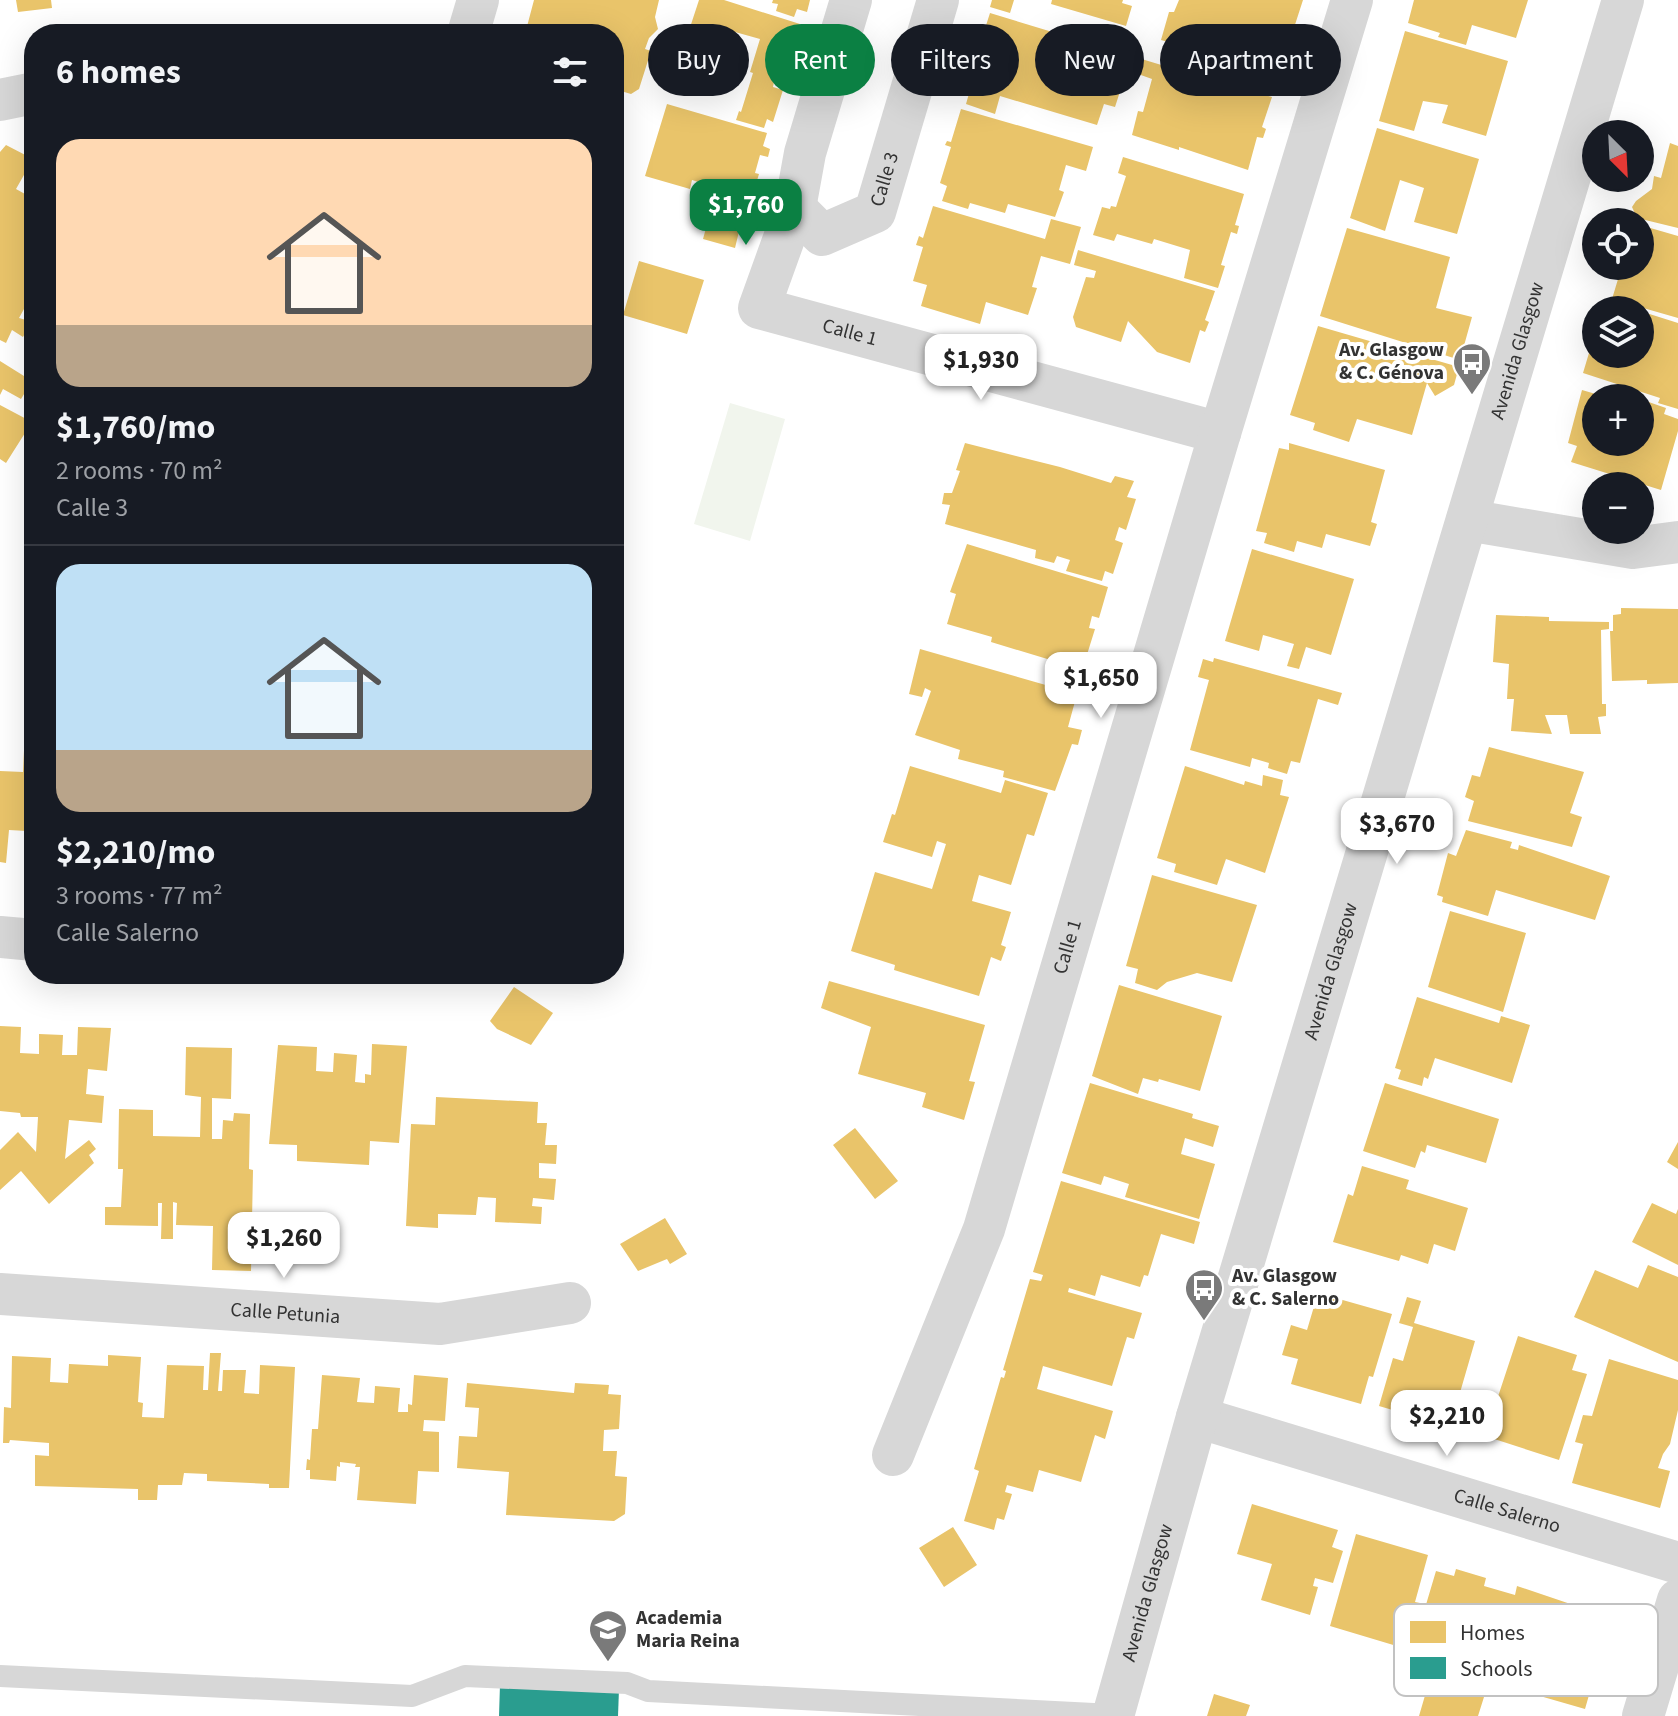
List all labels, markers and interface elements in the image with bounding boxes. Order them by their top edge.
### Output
chip: Buy [648,24,749,96]
chip: Rent [765,24,875,96]
chip: Filters [891,24,1019,96]
chip: New [1035,24,1144,96]
chip: Apartment [1160,24,1341,96]
text: 6 homes [56,48,181,97]
icon: filters [548,50,592,94]
north arrow [1582,120,1654,192]
map controls [1582,120,1654,544]
street label: Calle 3 [863,149,906,210]
pin: $1,760 [681,179,811,247]
text: $1,760 [708,186,784,223]
icon: home [252,191,396,335]
button: locate [1582,208,1654,280]
street label: Avenida Glasgow [1484,279,1551,423]
button: layers [1582,296,1654,368]
street label: Calle 1 [819,312,880,353]
pin: $1,930 [916,334,1046,402]
place label: Av. Glasgow & C. Génova [1338,336,1444,387]
text: $1,930 [943,341,1019,378]
bus stop icon: Av. Glasgow & C. Génova [1451,341,1493,396]
button: + [1582,384,1654,456]
text: $1,760/mo [56,403,216,452]
text: 2 rooms · 70 m² [56,452,223,489]
button: − [1582,472,1654,544]
text: Calle 3 [56,489,128,526]
icon: home [252,616,396,760]
pin: $1,650 [1036,652,1166,720]
text: $1,650 [1063,659,1139,696]
pin: $3,670 [1332,798,1462,866]
text: $3,670 [1359,805,1435,842]
text: $2,210/mo [56,828,216,877]
text: 3 rooms · 77 m² [56,877,223,914]
street label: Avenida Glasgow [1297,899,1365,1043]
text: Calle Salerno [56,914,199,951]
street label: Calle 1 [1046,916,1089,977]
pin: $1,260 [219,1212,349,1280]
text: $1,260 [246,1219,322,1256]
place label: Av. Glasgow & C. Salerno [1231,1262,1339,1313]
bus stop icon: Av. Glasgow & C. Salerno [1183,1267,1225,1322]
street label: Calle Petunia [230,1296,341,1331]
pin: $2,210 [1382,1390,1512,1458]
text: $2,210 [1409,1397,1485,1434]
street label: Calle Salerno [1450,1482,1564,1541]
street label: Avenida Glasgow [1115,1521,1180,1665]
place label: Academia Maria Reina [635,1604,740,1655]
legend [1394,1604,1658,1696]
school or university icon: Academia Maria Reina [587,1608,629,1663]
text: Homes [1460,1617,1525,1649]
text: Schools [1460,1653,1532,1685]

